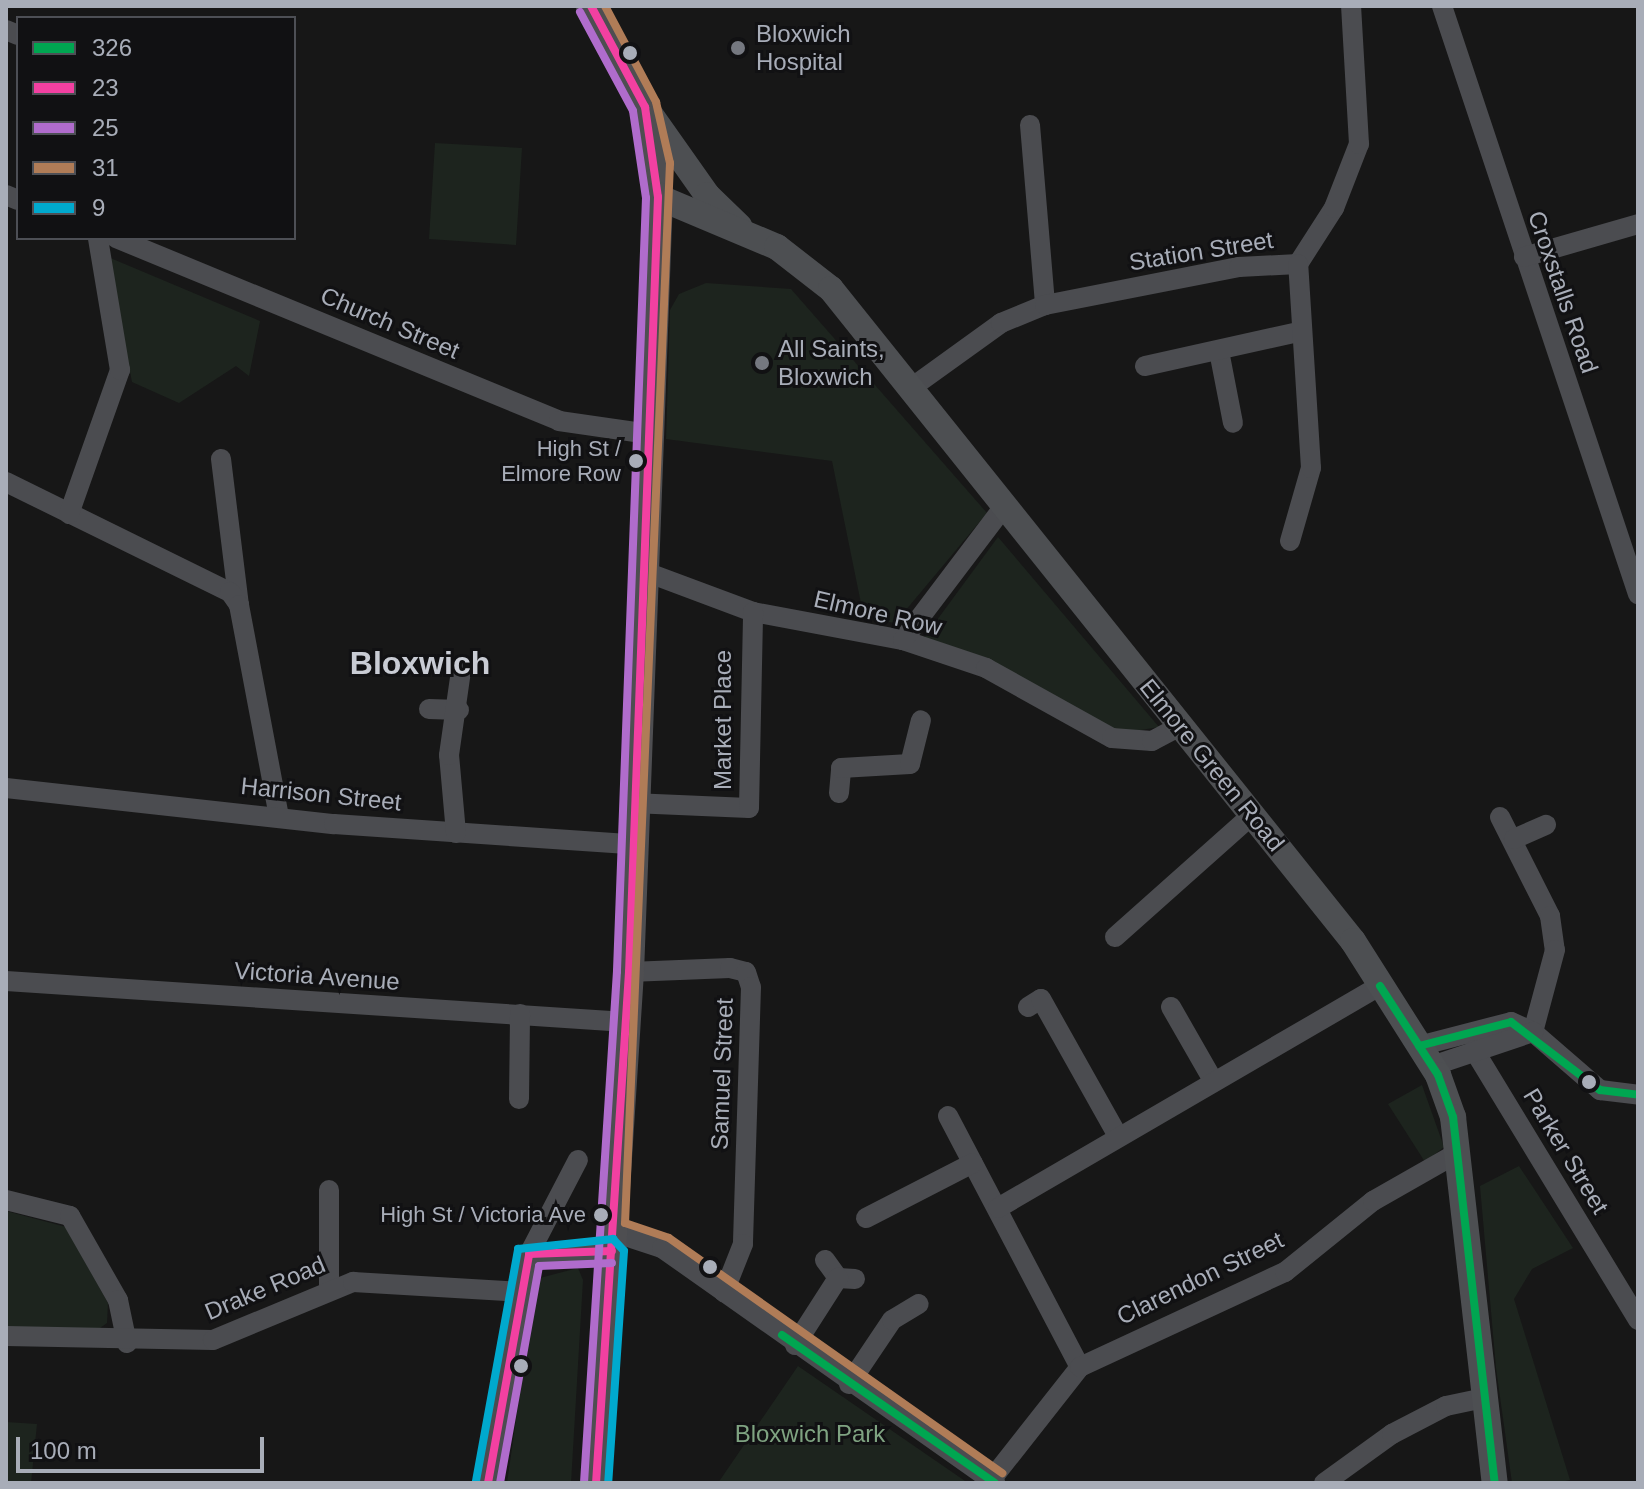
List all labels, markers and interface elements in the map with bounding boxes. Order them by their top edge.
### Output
legend [16,16,296,240]
place label: Bloxwich Hospital [756,20,851,76]
text: 326 [92,34,132,61]
marker: Bloxwich Hospital [727,37,749,59]
unlabelled marker [622,45,638,61]
text: 23 [92,74,119,101]
text: 25 [92,114,119,141]
text: 31 [92,154,119,181]
text: 9 [92,194,105,221]
street label: Croxstalls Road [1522,207,1604,377]
street label: Station Street [1127,225,1275,277]
street label: Church Street [316,281,464,365]
place label: All Saints, Bloxwich [778,335,885,391]
marker: All Saints, Bloxwich [753,354,771,372]
place label: High St / Elmore Row [501,435,621,486]
marker: High St / Elmore Row [628,453,644,469]
street label: Elmore Row [811,584,945,642]
district label: Bloxwich [350,644,490,682]
street label: Market Place [709,650,737,790]
street label: Elmore Green Road [1134,673,1290,857]
street label: Harrison Street [239,771,403,817]
street label: Victoria Avenue [233,956,401,996]
street label: Samuel Street [705,998,739,1150]
unlabelled marker [1581,1074,1597,1090]
street label: Parker Street [1517,1083,1615,1219]
place label: High St / Victoria Ave [379,1202,586,1228]
marker: High St / Victoria Ave [593,1207,609,1223]
street label: Clarendon Street [1112,1225,1288,1331]
street label: Drake Road [200,1250,330,1326]
unlabelled marker [702,1259,718,1275]
unlabelled marker [513,1358,529,1374]
park label: Bloxwich Park [735,1420,885,1448]
scale bar [20,1421,268,1471]
text: 100 m [30,1437,97,1464]

